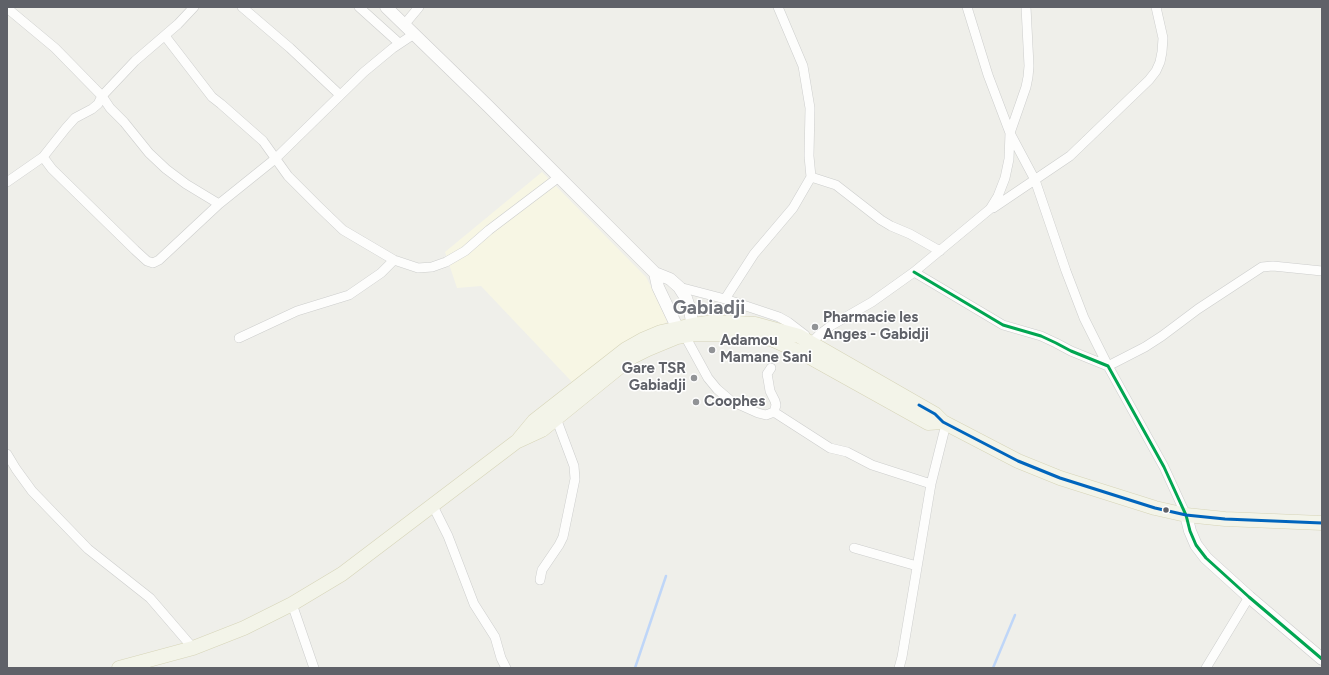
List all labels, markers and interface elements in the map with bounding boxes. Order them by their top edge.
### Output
district label: Gabiadji [673,297,745,319]
place label: Pharmacie les Anges - Gabidji [823,309,929,344]
marker: Pharmacie les Anges - Gabidji [810,322,820,332]
place label: Adamou Mamane Sani [720,332,812,367]
marker: Adamou Mamane Sani [707,345,717,355]
place label: Gare TSR Gabiadji [622,360,686,395]
marker: Gare TSR Gabiadji [689,373,699,383]
place label: Coophes [704,393,765,411]
marker: Coophes [691,397,701,407]
unlabelled marker [1161,505,1171,515]

